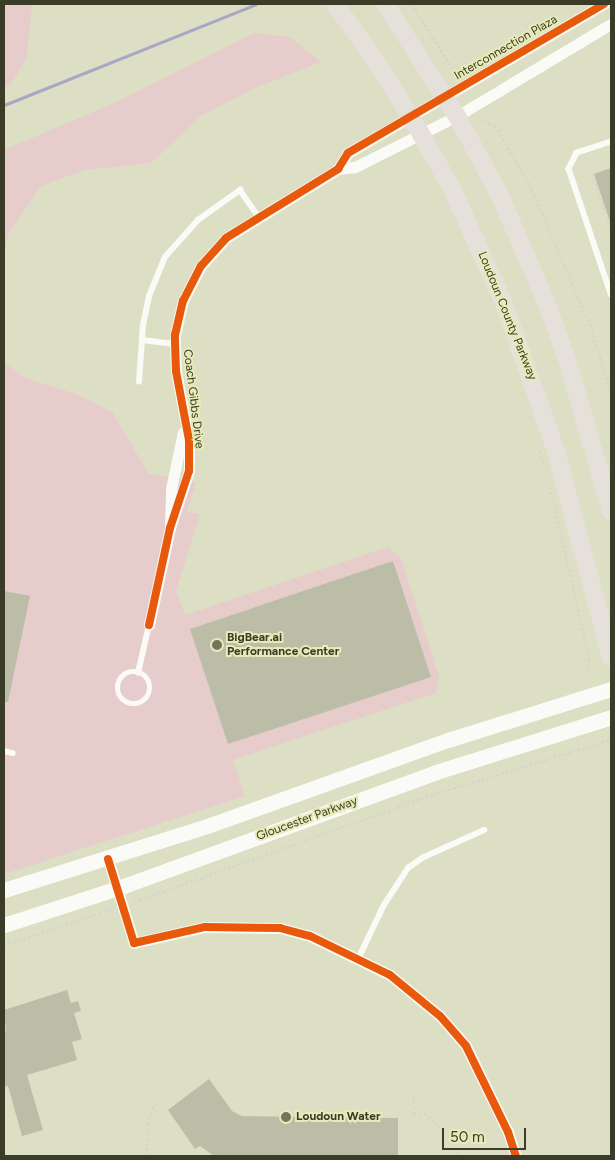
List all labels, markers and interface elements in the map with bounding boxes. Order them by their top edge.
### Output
street label: Interconnection Plaza [452,13,560,83]
street label: Loudoun County Parkway [475,250,539,382]
street label: Coach Gibbs Drive [180,348,206,450]
place label: BigBear.ai Performance Center [227,631,339,659]
marker: BigBear.ai Performance Center [211,639,223,651]
street label: Gloucester Parkway [254,794,360,844]
place label: Loudoun Water [296,1110,380,1124]
marker: Loudoun Water [280,1111,292,1123]
scale bar [445,1118,529,1150]
text: 50 m [450,1128,485,1146]

